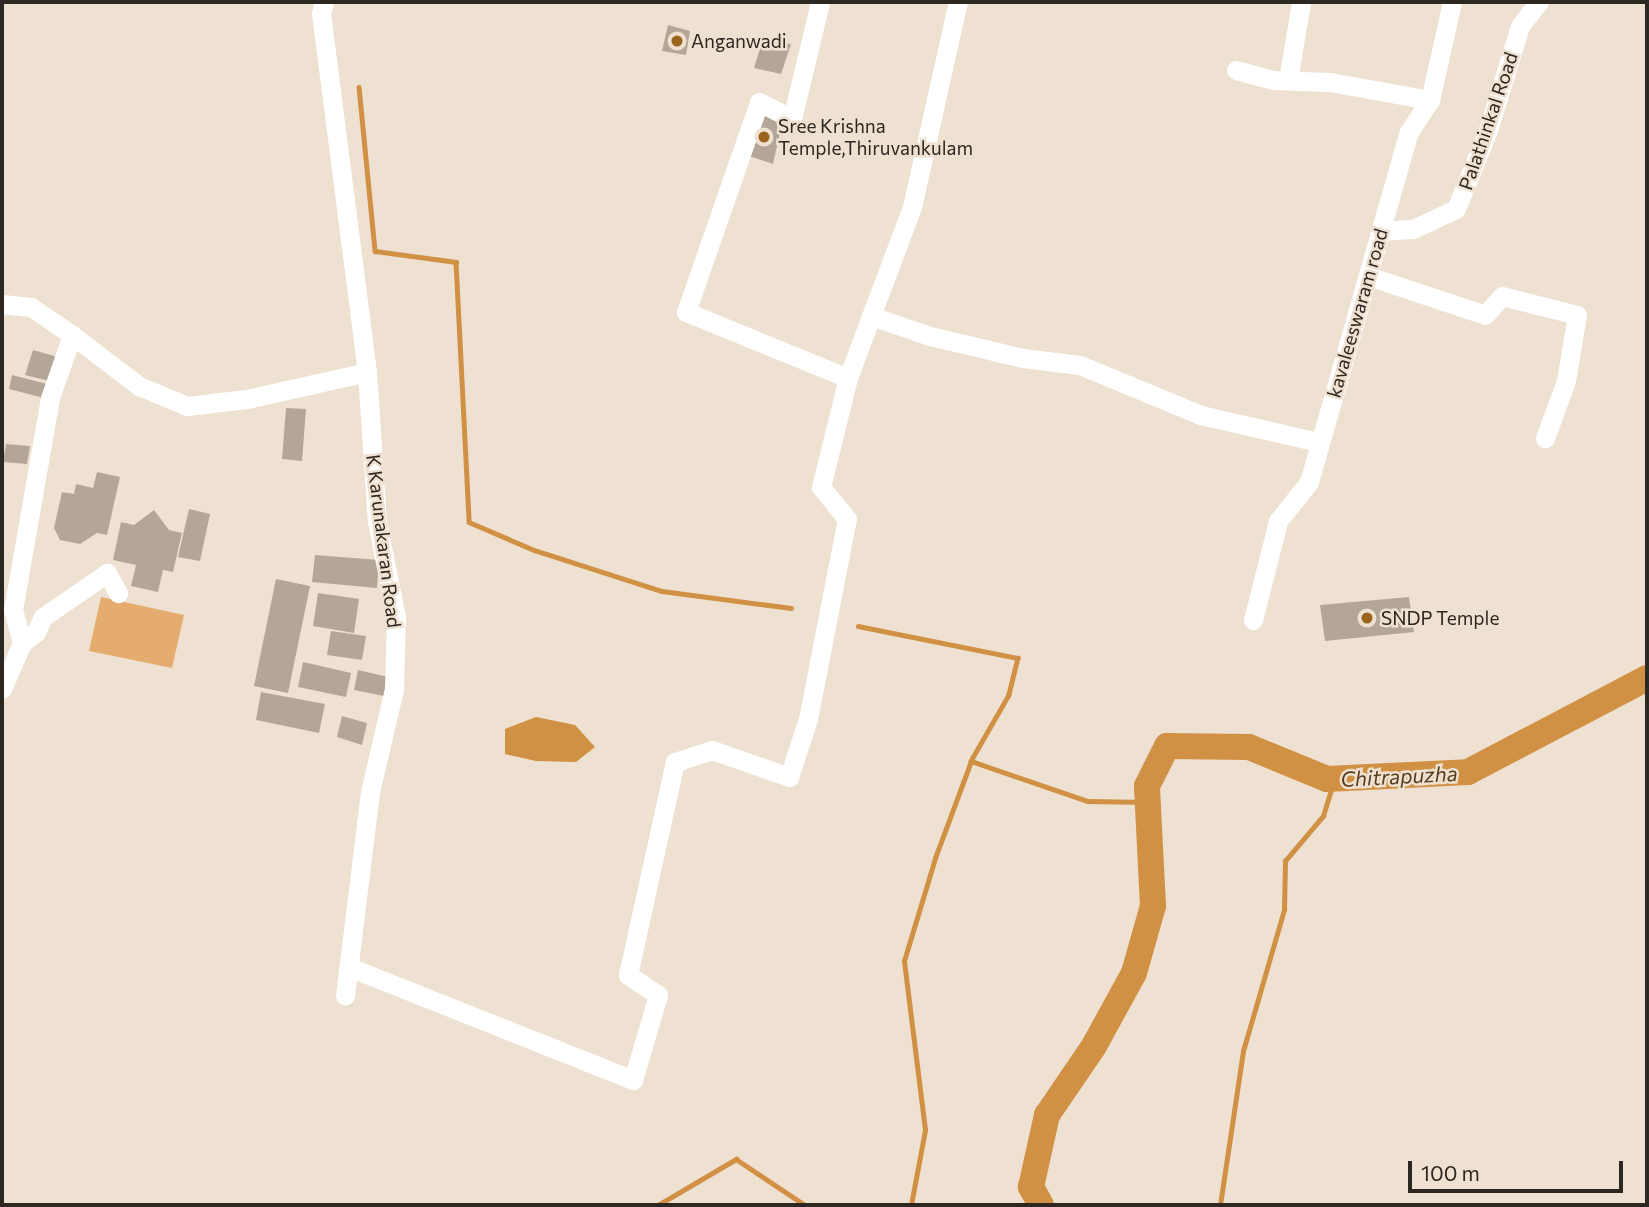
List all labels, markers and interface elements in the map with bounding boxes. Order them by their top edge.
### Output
place label: Anganwadi [691,30,787,52]
marker: Anganwadi [669,33,685,49]
street label: Palathinkal Road [1454,49,1522,193]
place label: Sree Krishna Temple,Thiruvankulam [778,115,973,159]
marker: Sree Krishna Temple,Thiruvankulam [756,129,772,145]
street label: kavaleeswaram road [1322,226,1392,400]
street label: K Karunakaran Road [362,453,406,629]
place label: SNDP Temple [1381,607,1499,629]
marker: SNDP Temple [1359,610,1375,626]
water label: Chitrapuzha [1340,760,1458,792]
scale bar [1411,1148,1626,1192]
text: 100 m [1421,1160,1480,1185]

